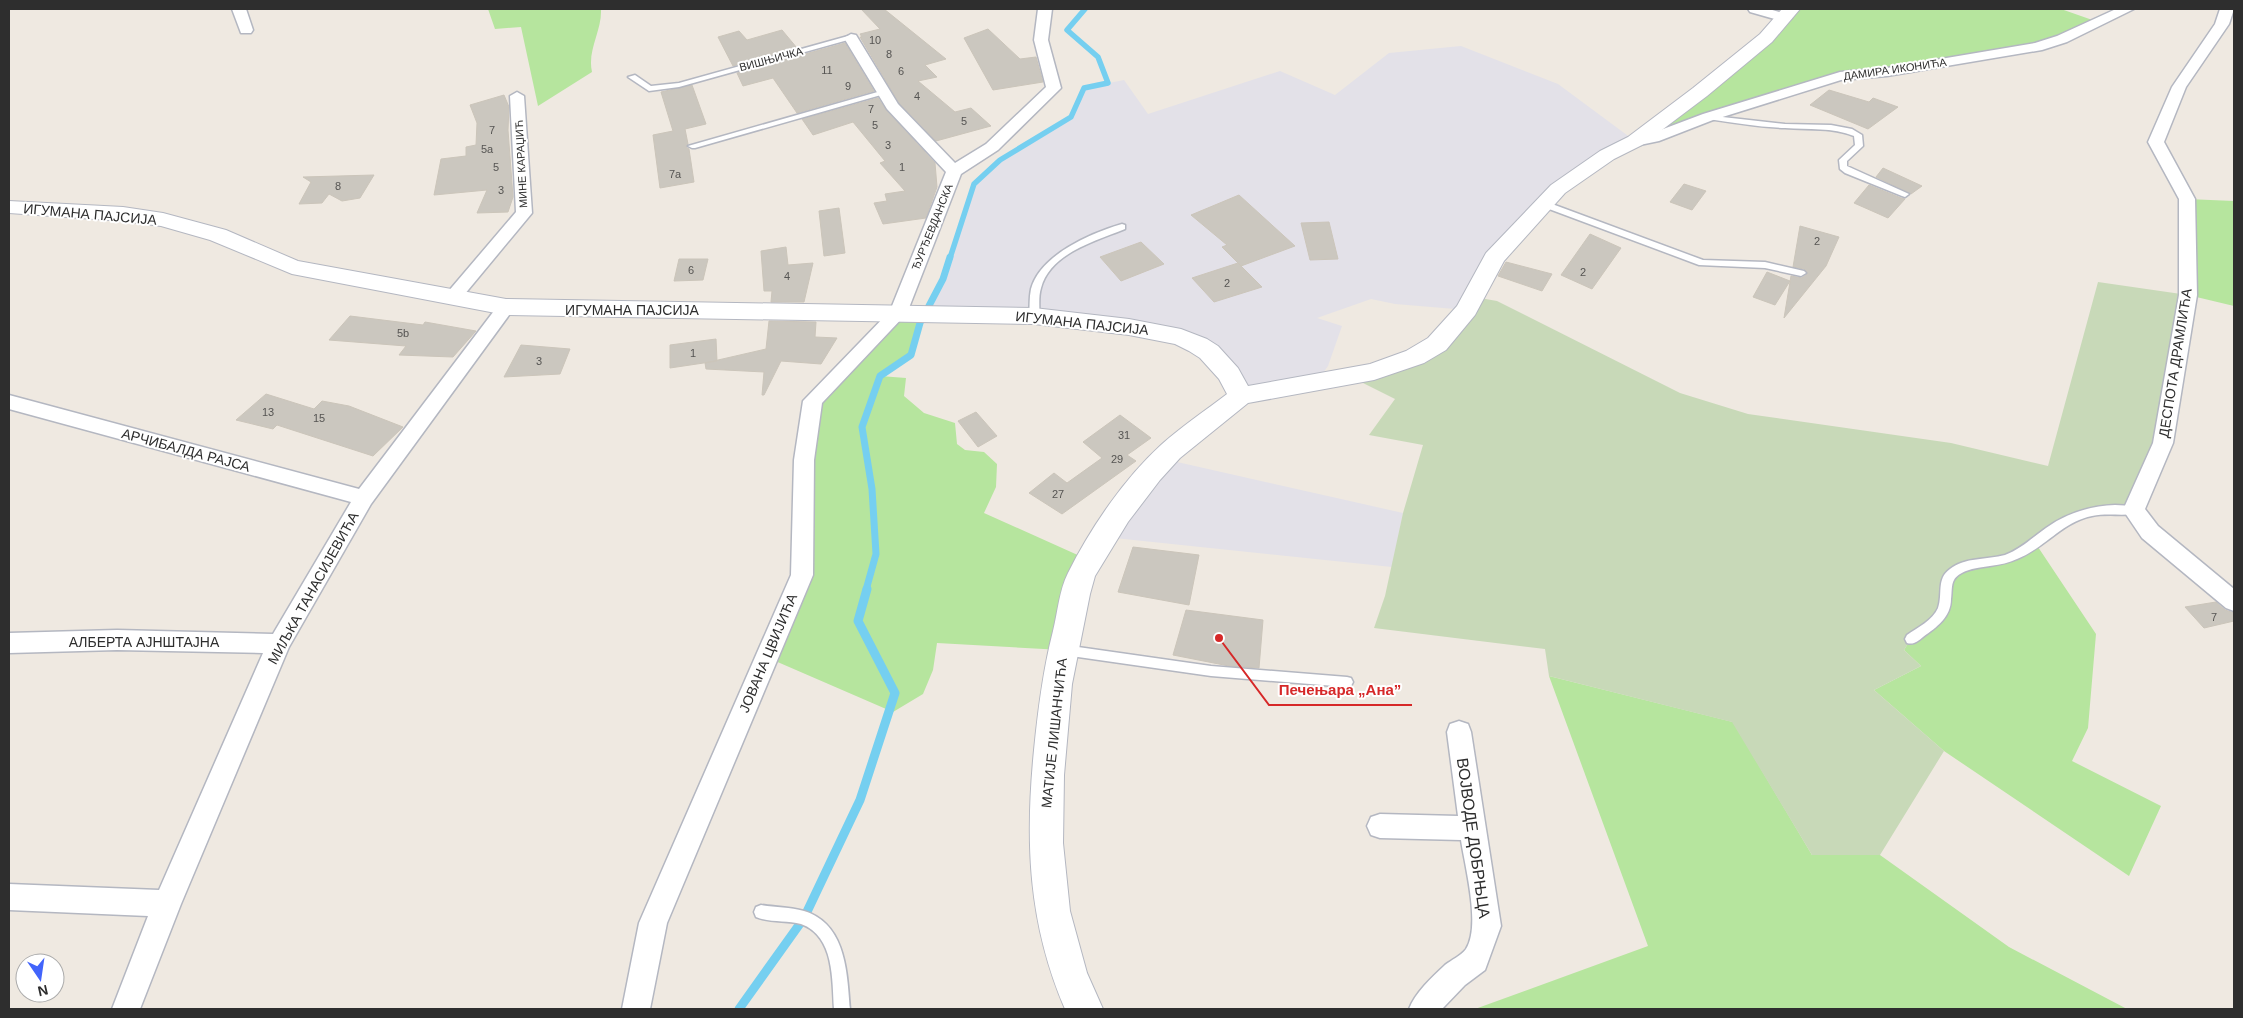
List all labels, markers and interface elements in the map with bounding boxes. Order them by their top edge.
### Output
house number: 10 [869,34,881,46]
street label: ВИШЊИЧКА [738,45,805,73]
house number: 8 [886,48,892,60]
street label: ДАМИРА ИКОНИЋА [1843,56,1948,82]
house number: 11 [821,64,833,76]
house number: 6 [898,65,904,77]
house number: 9 [845,80,851,92]
house number: 4 [914,90,920,102]
house number: 7 [868,103,874,115]
house number: 5 [961,115,967,127]
house number: 5 [872,119,878,131]
street label: МИНЕ КАРАЏИЋ [513,120,529,208]
house number: 7 [489,124,495,136]
house number: 3 [885,139,891,151]
house number: 5a [481,143,494,155]
house number: 5 [493,161,499,173]
house number: 1 [899,161,905,173]
house number: 7a [669,168,682,180]
house number: 8 [335,180,341,192]
street label: ЂУРЂЕВДАНСКА [909,181,955,272]
house number: 3 [498,184,504,196]
street label: ИГУМАНА ПАЈСИЈА [23,200,158,228]
house number: 2 [1814,235,1820,247]
house number: 6 [688,264,694,276]
house number: 2 [1580,266,1586,278]
house number: 4 [784,270,790,282]
house number: 2 [1224,277,1230,289]
street label: ДЕСПОТА ДРАМЛИЋА [2155,287,2195,439]
street label: ИГУМАНА ПАЈСИЈА [565,302,700,318]
street label: ИГУМАНА ПАЈСИЈА [1015,308,1150,338]
house number: 5b [397,327,409,339]
house number: 1 [690,347,696,359]
house number: 3 [536,355,542,367]
house number: 13 [262,406,274,418]
house number: 15 [313,412,325,424]
street label: АРЧИБАЛДА РАЈСА [120,425,253,475]
house number: 31 [1118,429,1130,441]
house number: 29 [1111,453,1123,465]
house number: 27 [1052,488,1064,500]
street label: МИЉКА ТАНАСИЈЕВИЋА [264,508,362,667]
street label: ЈОВАНА ЦВИЈИЋА [736,591,801,715]
house number: 7 [2211,611,2217,623]
street label: АЛБЕРТА АЈНШТАЈНА [69,634,220,650]
street label: МАТИЈЕ ЛИШАНЧИЋА [1038,656,1070,809]
callout: Печењара „Ана” [1269,675,1412,705]
text: Печењара „Ана” [1279,681,1401,698]
street label: ВОЈВОДЕ ДОБРЊЦА [1454,757,1493,920]
north arrow [15,953,65,1003]
text: N [36,982,50,1000]

